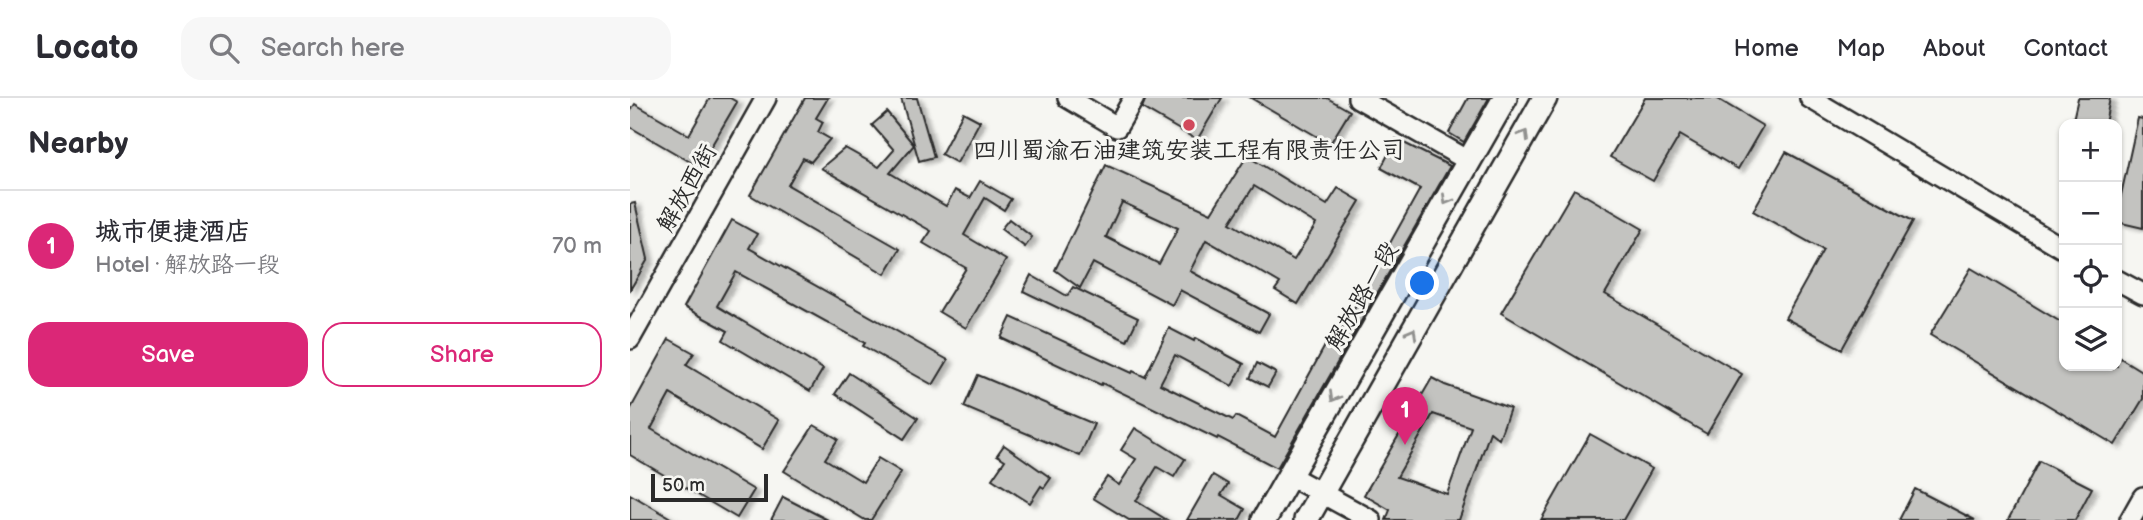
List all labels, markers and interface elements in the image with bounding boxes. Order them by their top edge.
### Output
search box [181,17,671,80]
text: Locato [35,28,139,68]
icon: search [205,29,243,67]
text: Search here [261,33,405,64]
text: Home [1734,34,1799,63]
text: Map [1837,34,1885,63]
text: About [1923,34,1985,63]
text: Contact [2023,34,2108,63]
marker: 四川蜀渝石油建筑安装工程有限责任公司 [1181,117,1197,133]
map controls [2059,119,2122,371]
button: + [2059,119,2122,182]
text: Nearby [28,126,128,162]
one-way arrow [1515,129,1528,142]
place label: 四川蜀渝石油建筑安装工程有限责任公司 [973,136,1405,165]
street label: 解放西街 [651,139,723,237]
button: − [2059,182,2122,245]
one-way arrow [1442,192,1455,205]
text: 城市便捷酒店 [95,217,251,248]
text: 1 [46,232,56,260]
text: 70 m [552,232,602,260]
street label: 解放路一段 [1319,237,1405,355]
button: locate [2059,245,2122,308]
text: Hotel · 解放路一段 [95,251,280,279]
your location [1405,266,1439,300]
button: layers [2059,308,2122,371]
button: Save [28,322,308,387]
button: Share [322,322,602,387]
one-way arrow [1404,327,1417,340]
pin: 1 [1382,387,1428,445]
one-way arrow [1329,390,1342,403]
scale bar [651,471,768,503]
text: 50 m [662,474,705,497]

